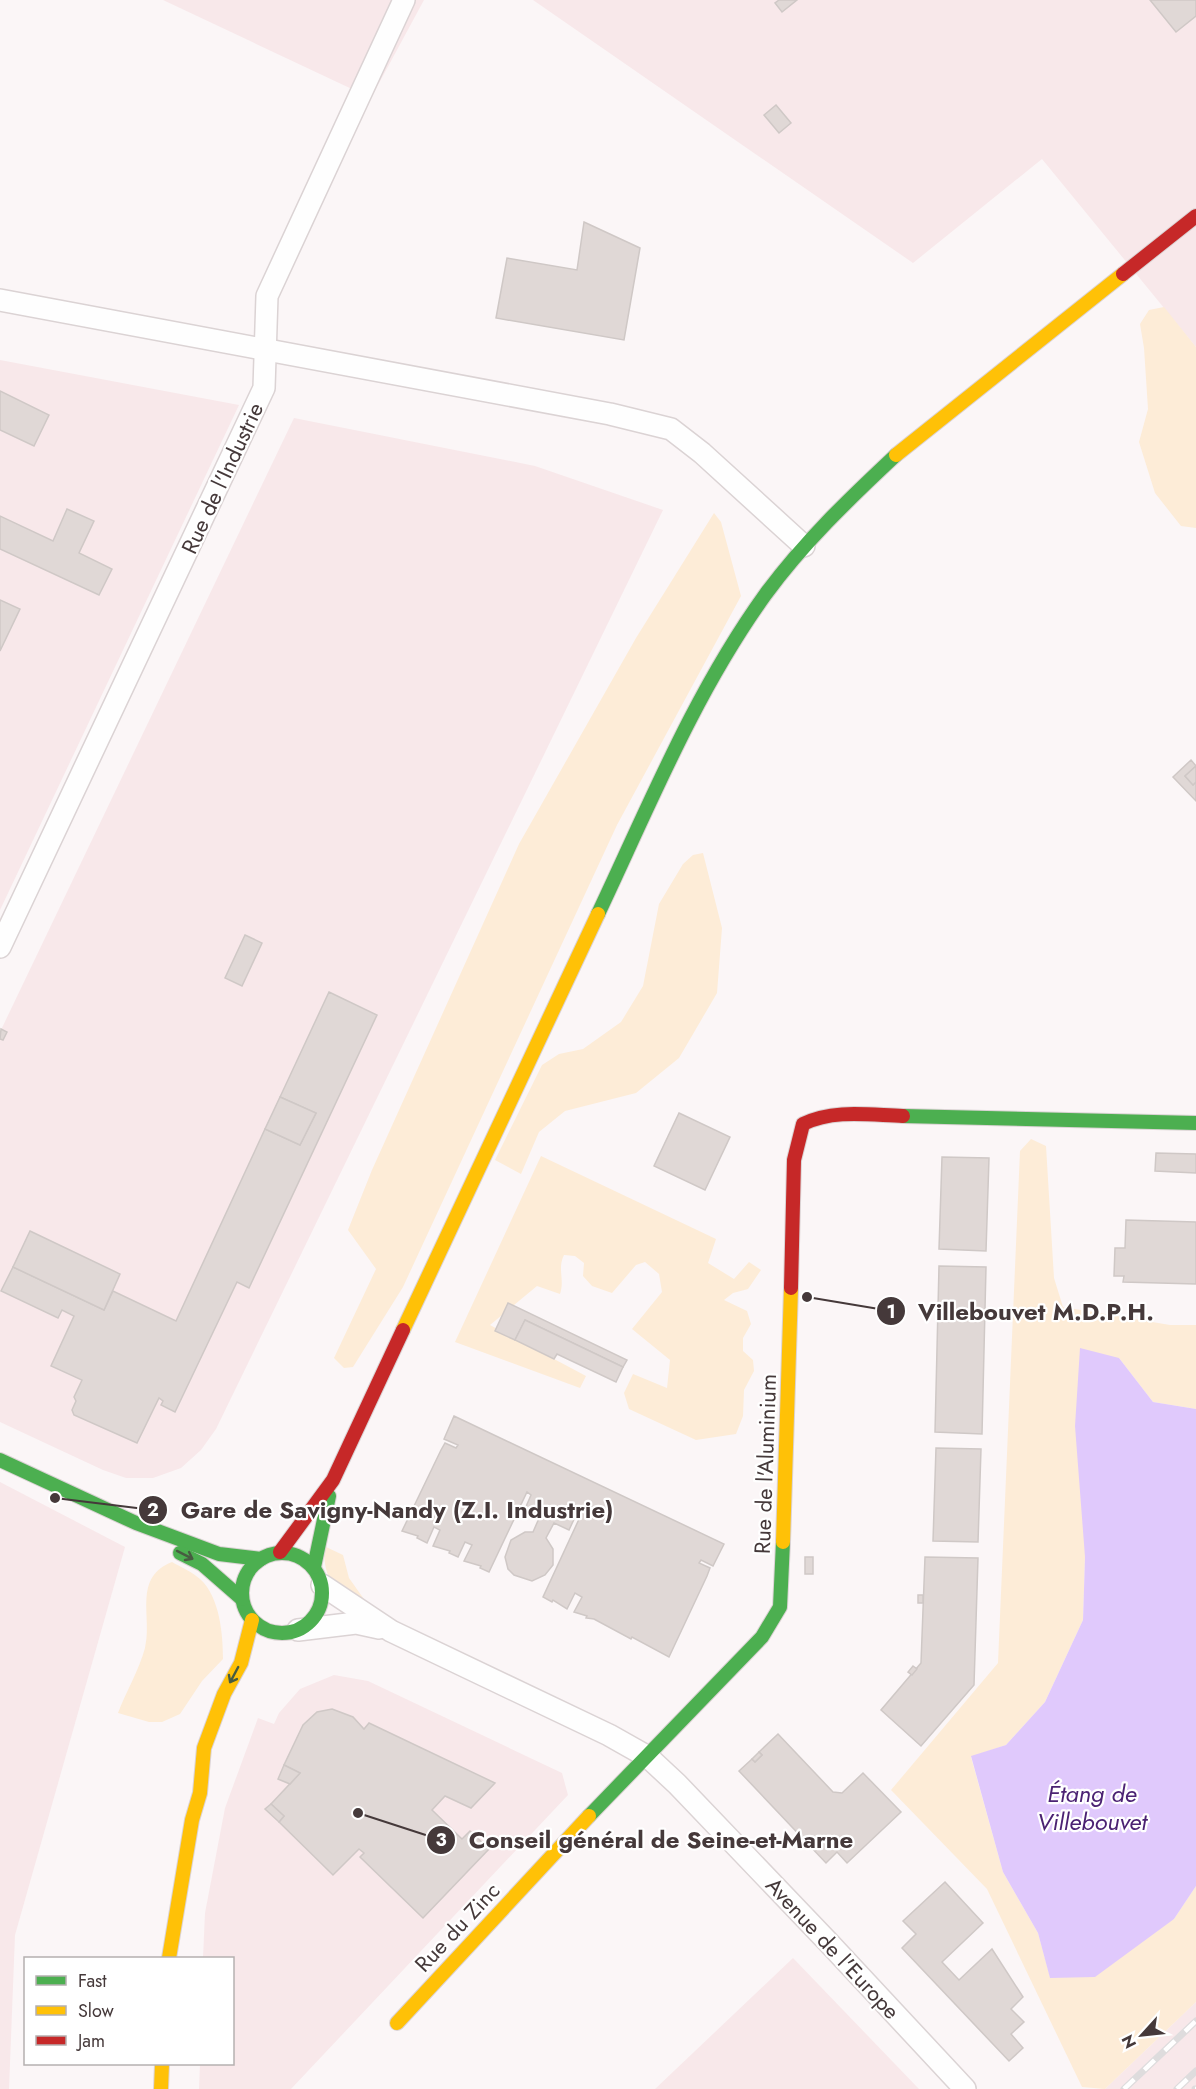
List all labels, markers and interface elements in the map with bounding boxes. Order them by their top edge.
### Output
street label: Rue de l'Industrie [173,397,271,559]
callout: Villebouvet M.D.P.H. [876,1290,1166,1332]
text: Villebouvet M.D.P.H. [917,1294,1154,1329]
text: 1 [886,1299,896,1325]
street label: Rue de l'Aluminium [746,1373,784,1555]
callout: Gare de Savigny-Nandy (Z.I. Industrie) [138,1489,625,1531]
text: Gare de Savigny-Nandy (Z.I. Industrie) [181,1492,613,1527]
text: 2 [147,1497,159,1523]
one-way arrow [176,1550,194,1562]
one-way arrow [228,1666,240,1684]
water label: Étang de Villebouvet [1037,1776,1148,1839]
callout: Conseil général de Seine-et-Marne [426,1819,865,1861]
text: Conseil général de Seine-et-Marne [469,1822,853,1857]
text: 3 [435,1827,447,1853]
street label: Avenue de l'Europe [759,1870,907,2026]
street label: Rue du Zinc [407,1875,507,1979]
legend [24,1957,234,2065]
text: Fast [78,1968,107,1994]
text: Slow [78,1998,115,2024]
north arrow [1112,2005,1172,2065]
text: Jam [76,2028,105,2054]
text: N [1116,2031,1142,2052]

